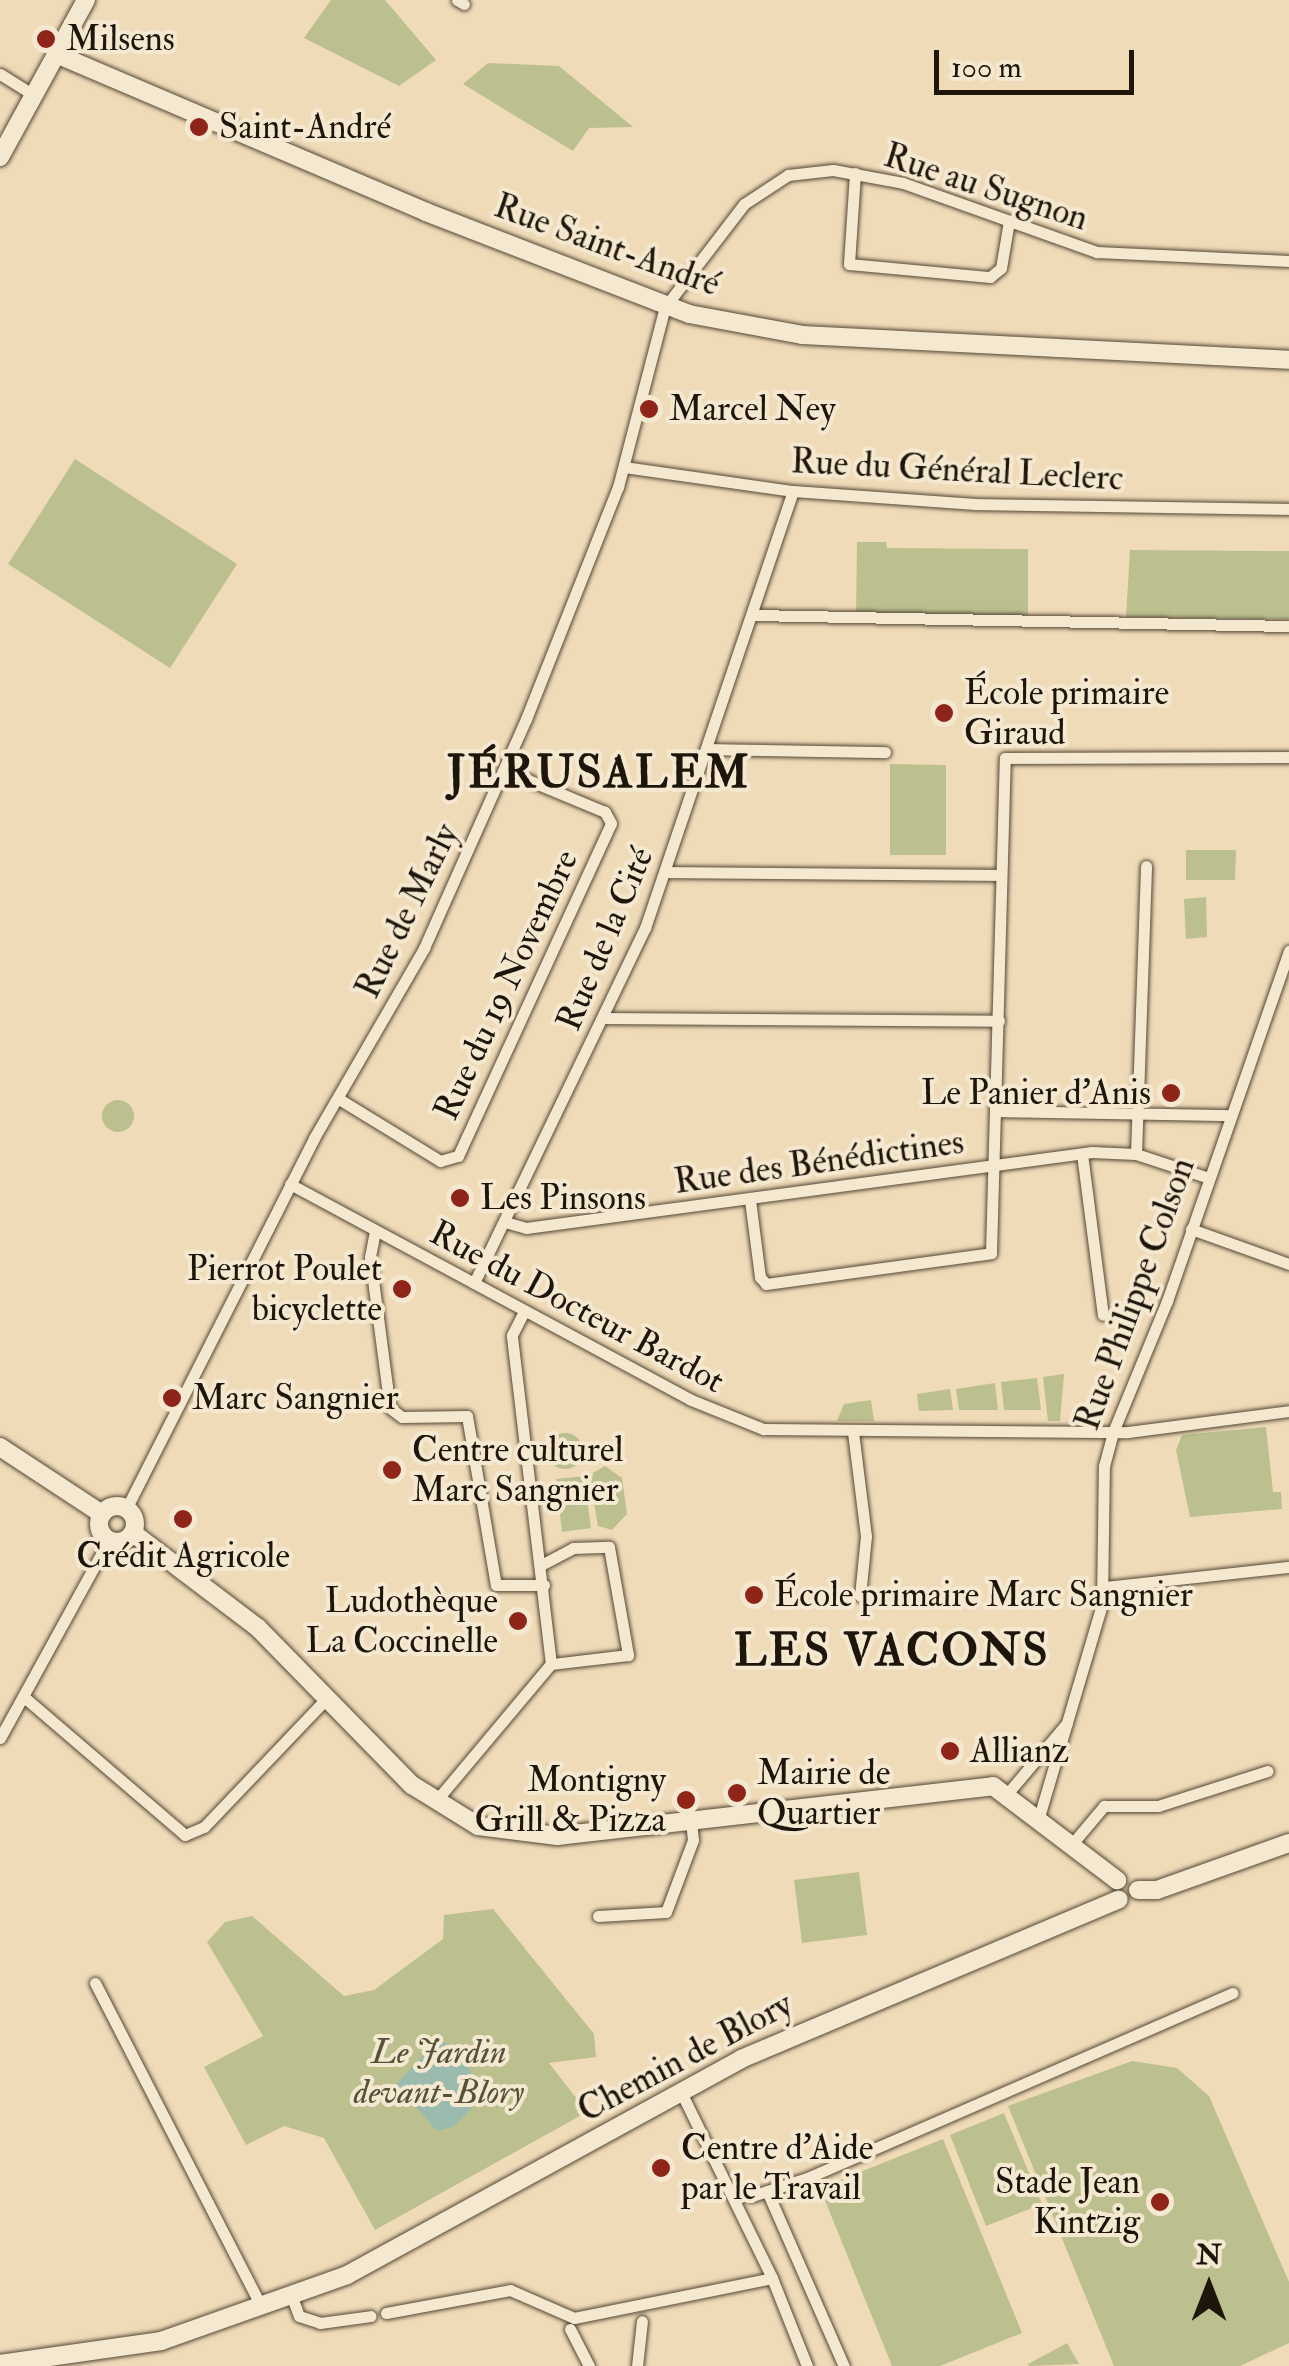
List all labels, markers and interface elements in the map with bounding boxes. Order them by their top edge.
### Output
place label: Milsens [66,18,175,60]
marker: Milsens [35,28,57,50]
scale bar [939,30,1139,92]
text: 100 m [951,49,1022,86]
place label: Saint-André [219,106,391,148]
marker: Saint-André [188,116,210,138]
street label: Rue au Sugnon [879,134,1093,240]
street label: Rue Saint-André [488,185,726,305]
place label: Marcel Ney [669,388,836,430]
marker: Marcel Ney [638,398,660,420]
street label: Rue du Général Leclerc [790,440,1124,500]
place label: École primaire Giraud [964,672,1169,754]
marker: École primaire Giraud [933,702,955,724]
district label: JÉRUSALEM [447,747,751,801]
street label: Rue de Marly [347,817,467,1005]
street label: Rue de la Cité [548,841,662,1037]
street label: Rue du 19 Novembre [425,843,587,1127]
place label: Le Panier d'Anis [921,1072,1151,1114]
marker: Le Panier d'Anis [1160,1082,1182,1104]
street label: Rue des Bénédictines [671,1121,967,1203]
street label: Rue Philippe Colson [1066,1152,1204,1436]
place label: Les Pinsons [480,1177,646,1219]
marker: Les Pinsons [449,1187,471,1209]
street label: Rue du Docteur Bardot [423,1212,731,1402]
place label: Pierrot Poulet bicyclette [187,1248,382,1330]
marker: Pierrot Poulet bicyclette [391,1278,413,1300]
place label: Marc Sangnier [192,1377,398,1419]
marker: Marc Sangnier [161,1387,183,1409]
place label: Centre culturel Marc Sangnier [412,1429,623,1511]
marker: Centre culturel Marc Sangnier [381,1459,403,1481]
marker: Crédit Agricole [172,1508,194,1530]
place label: Crédit Agricole [76,1535,290,1577]
place label: École primaire Marc Sangnier [774,1574,1193,1616]
place label: Ludothèque La Coccinelle [306,1580,498,1662]
marker: École primaire Marc Sangnier [743,1584,765,1606]
marker: Ludothèque La Coccinelle [507,1610,529,1632]
district label: LES VACONS [734,1625,1050,1679]
place label: Allianz [970,1730,1069,1772]
marker: Allianz [939,1740,961,1762]
place label: Mairie de Quartier [757,1752,890,1834]
place label: Montigny Grill & Pizza [474,1759,666,1841]
marker: Mairie de Quartier [726,1782,748,1804]
marker: Montigny Grill & Pizza [675,1789,697,1811]
street label: Chemin de Blory [571,1983,799,2131]
park label: Le Jardin devant-Blory [354,2031,524,2113]
place label: Centre d'Aide par le Travail [681,2127,873,2209]
marker: Centre d'Aide par le Travail [650,2157,672,2179]
place label: Stade Jean Kintzig [995,2161,1140,2243]
marker: Stade Jean Kintzig [1149,2191,1171,2213]
north arrow [1159,2236,1259,2336]
text: N [1196,2238,1222,2273]

